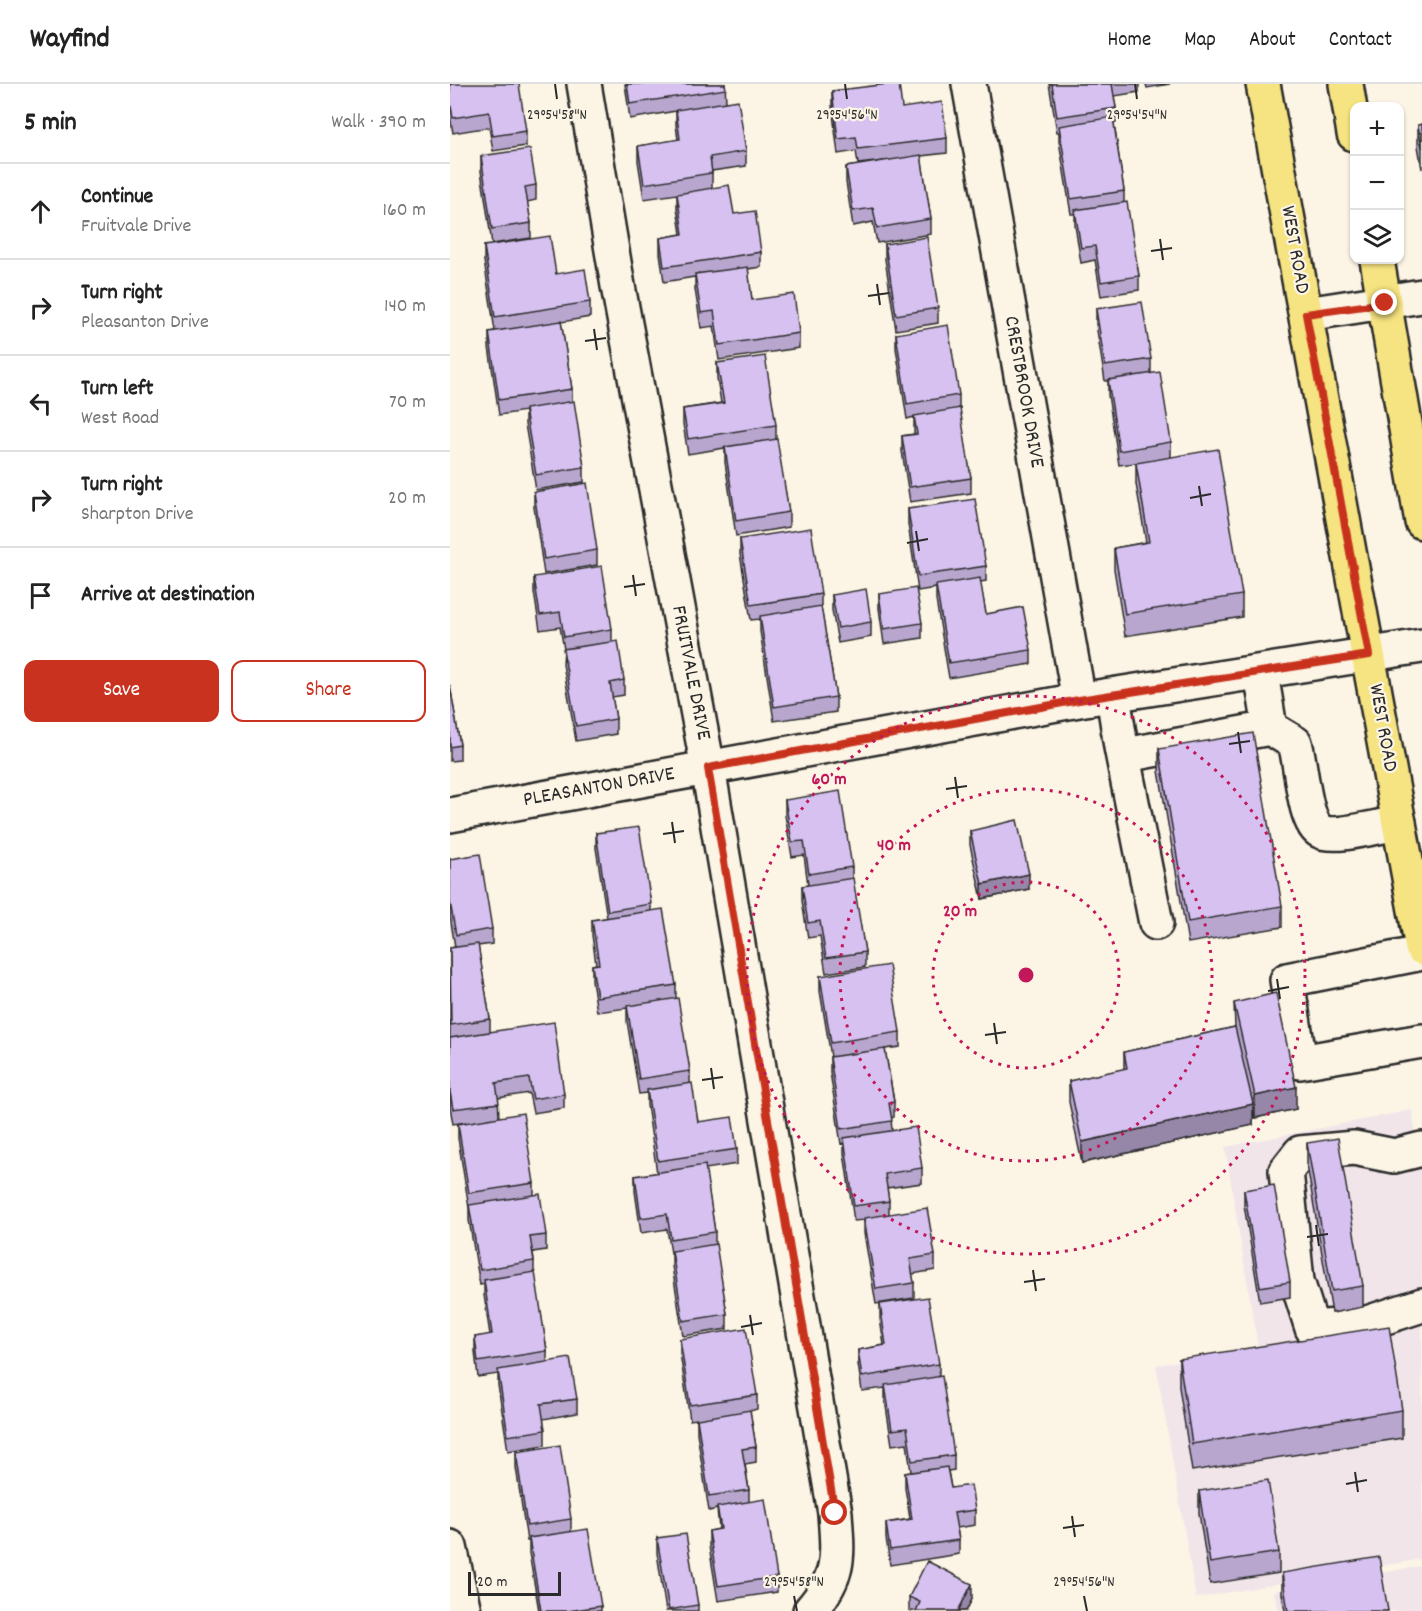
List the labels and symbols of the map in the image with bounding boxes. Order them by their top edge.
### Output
text: 29°54'58"N [527,105,587,127]
text: 29°54'56"N [816,105,878,127]
text: 29°54'54"N [1107,105,1167,127]
street label: WEST ROAD [1272,204,1316,296]
route end [1371,289,1397,315]
street label: CRESTBROOK DRIVE [995,314,1051,471]
street label: FRUITVALE DRIVE [662,603,718,743]
street label: WEST ROAD [1360,682,1404,774]
street label: PLEASANTON DRIVE [521,760,677,816]
text: 60 m [811,768,847,793]
text: 40 m [877,834,911,859]
text: 20 m [943,900,977,925]
centre of rings [1016,965,1036,985]
route start [821,1499,847,1525]
scale bar [468,1569,561,1596]
text: 29°54'58"N [764,1572,824,1594]
text: 29°54'56"N [1053,1572,1115,1594]

